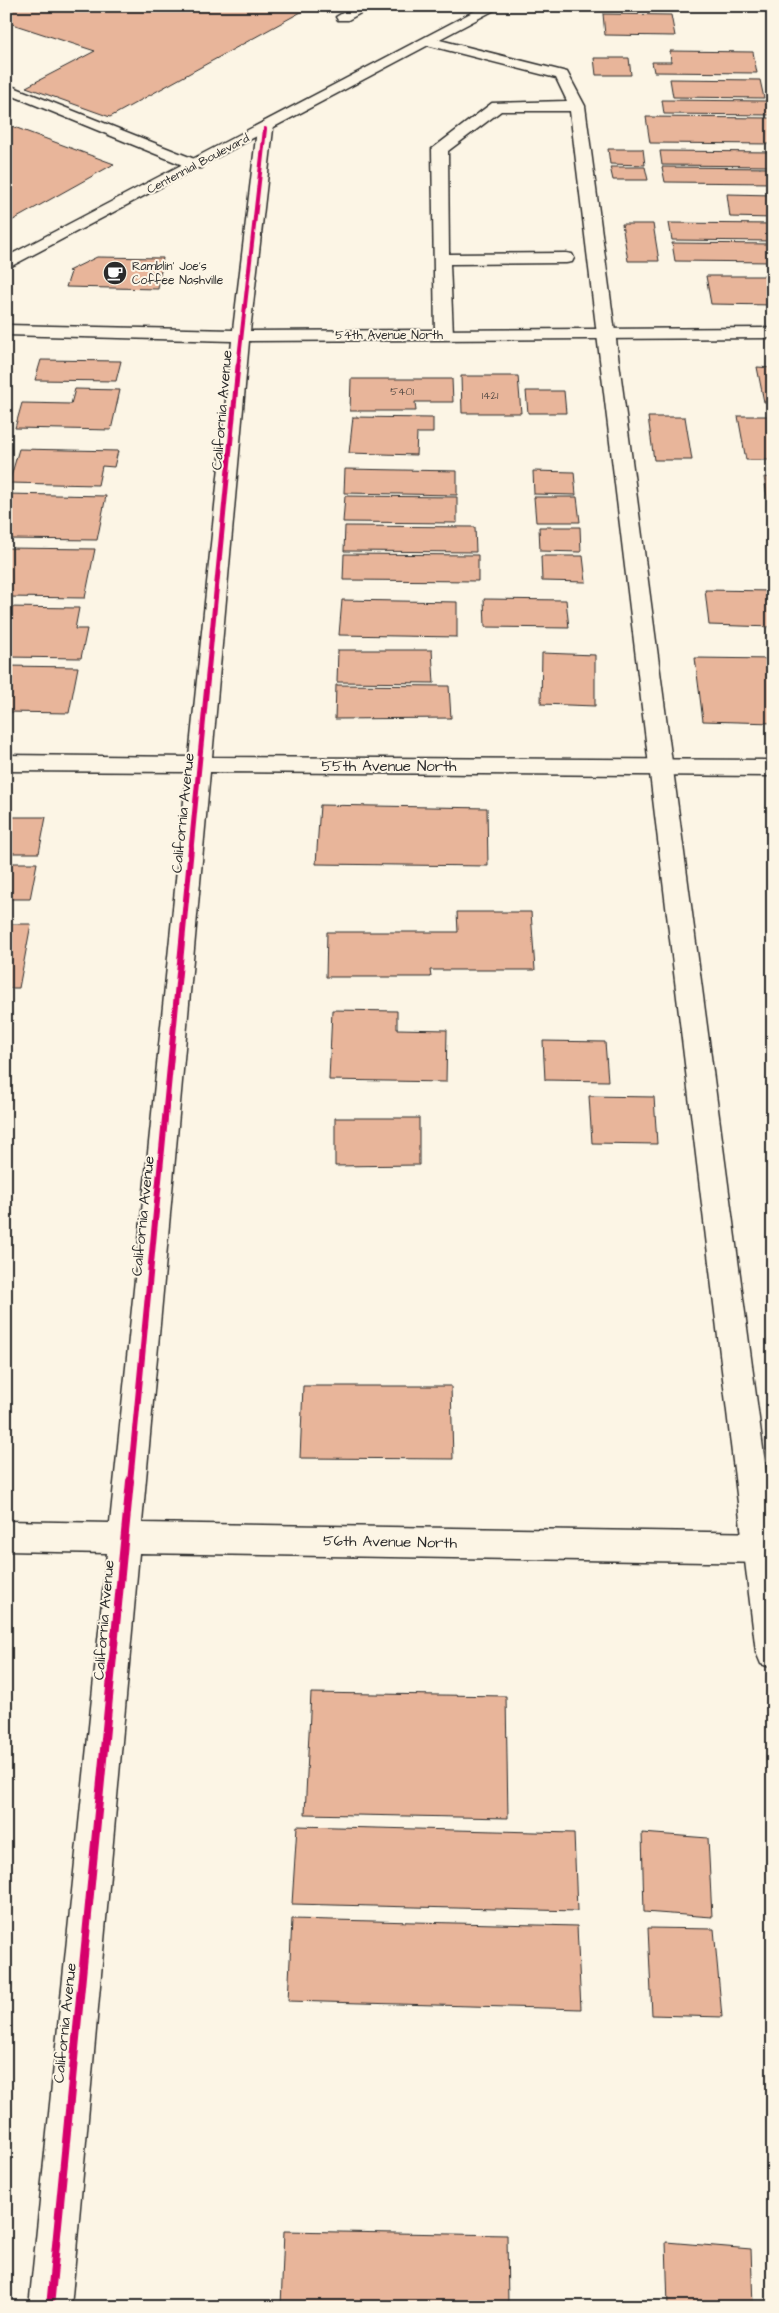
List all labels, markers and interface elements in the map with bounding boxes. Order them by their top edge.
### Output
street label: Centennial Boulevard [144,130,252,198]
place label: Ramblin’ Joe’s Coffee Nashville [132,258,224,289]
cafe icon: Ramblin’ Joe’s Coffee Nashville [102,260,128,286]
street label: 54th Avenue North [335,327,443,344]
street label: California Avenue [206,349,238,471]
house number: 5401 [390,384,414,399]
house number: 1421 [482,388,499,403]
street label: California Avenue [166,752,200,874]
street label: 55th Avenue North [321,756,457,777]
street label: California Avenue [126,1155,160,1277]
street label: 56th Avenue North [323,1530,458,1554]
street label: California Avenue [88,1559,120,1681]
street label: California Avenue [48,1962,82,2084]

